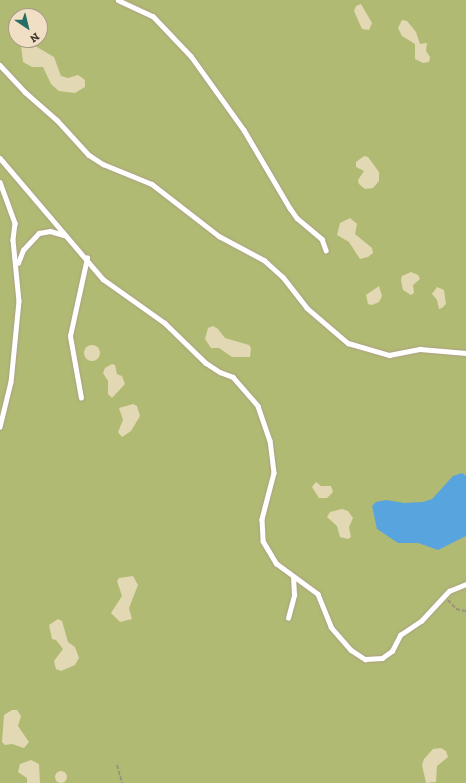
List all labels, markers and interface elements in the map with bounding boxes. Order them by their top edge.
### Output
north arrow [8,8,48,48]
text: N [27,30,42,45]

